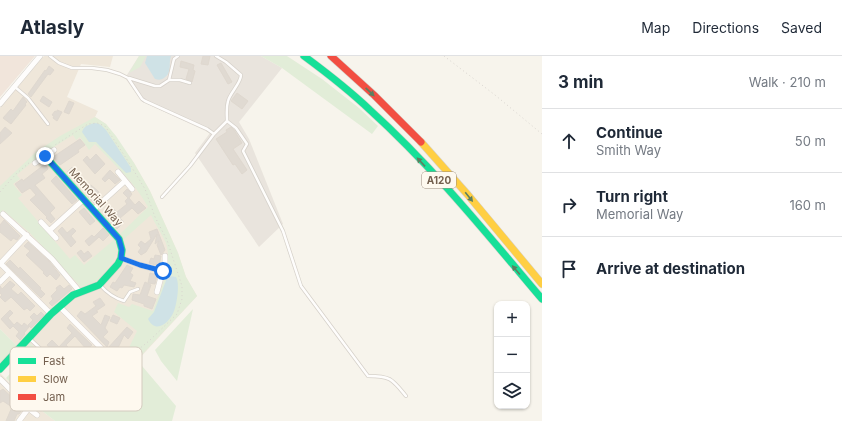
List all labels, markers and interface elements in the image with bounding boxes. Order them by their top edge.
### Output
text: Atlasly [20,16,84,39]
text: Map [641,19,670,36]
text: Directions [692,19,759,36]
text: Saved [781,19,822,36]
text: 3 min [558,72,604,92]
text: Walk · 210 m [749,74,826,90]
one-way arrow [366,87,375,96]
text: Continue [596,123,663,142]
icon: ahead [558,130,580,152]
text: 50 m [795,133,826,149]
text: Smith Way [596,142,661,158]
route end [36,147,54,165]
one-way arrow [417,156,426,167]
street label: Memorial Way [66,165,126,229]
road number: A120 [422,172,456,188]
text: Turn right [596,187,668,206]
one-way arrow [465,191,474,202]
icon: right [558,194,580,216]
text: 160 m [789,197,826,213]
text: Memorial Way [596,206,683,222]
icon: arrive [558,258,580,280]
text: Arrive at destination [596,259,745,278]
route start [154,262,172,280]
one-way arrow [512,264,521,275]
map controls [494,301,530,409]
button: + [494,301,530,337]
button: − [494,337,530,373]
legend [10,347,142,411]
text: Fast [43,354,65,368]
text: Slow [43,372,68,386]
button: layers [494,373,530,409]
text: Jam [43,390,65,404]

